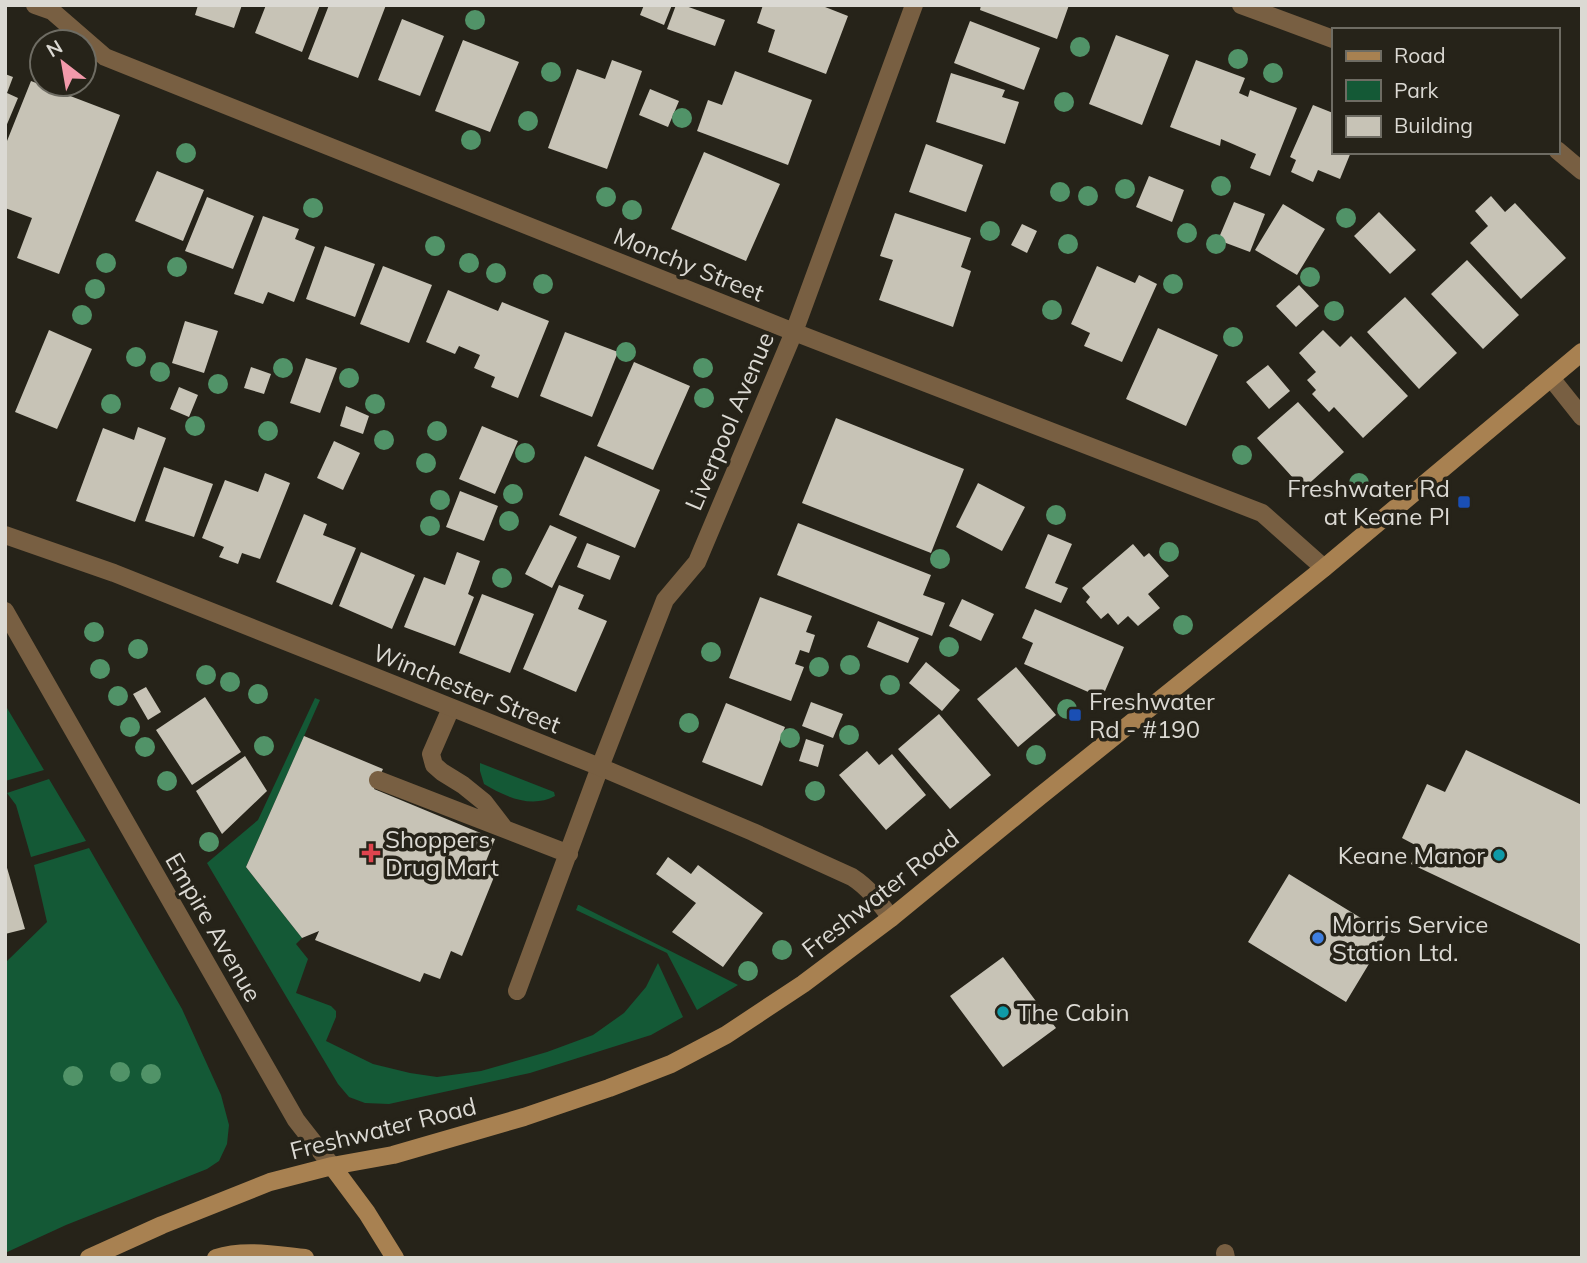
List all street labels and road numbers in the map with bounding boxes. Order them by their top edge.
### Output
street label: Monchy Street [609,220,769,308]
street label: Liverpool Avenue [678,327,780,515]
street label: Winchester Street [369,637,565,739]
street label: Freshwater Road [796,822,964,964]
street label: Empire Avenue [159,847,269,1007]
street label: Freshwater Road [287,1090,479,1166]

